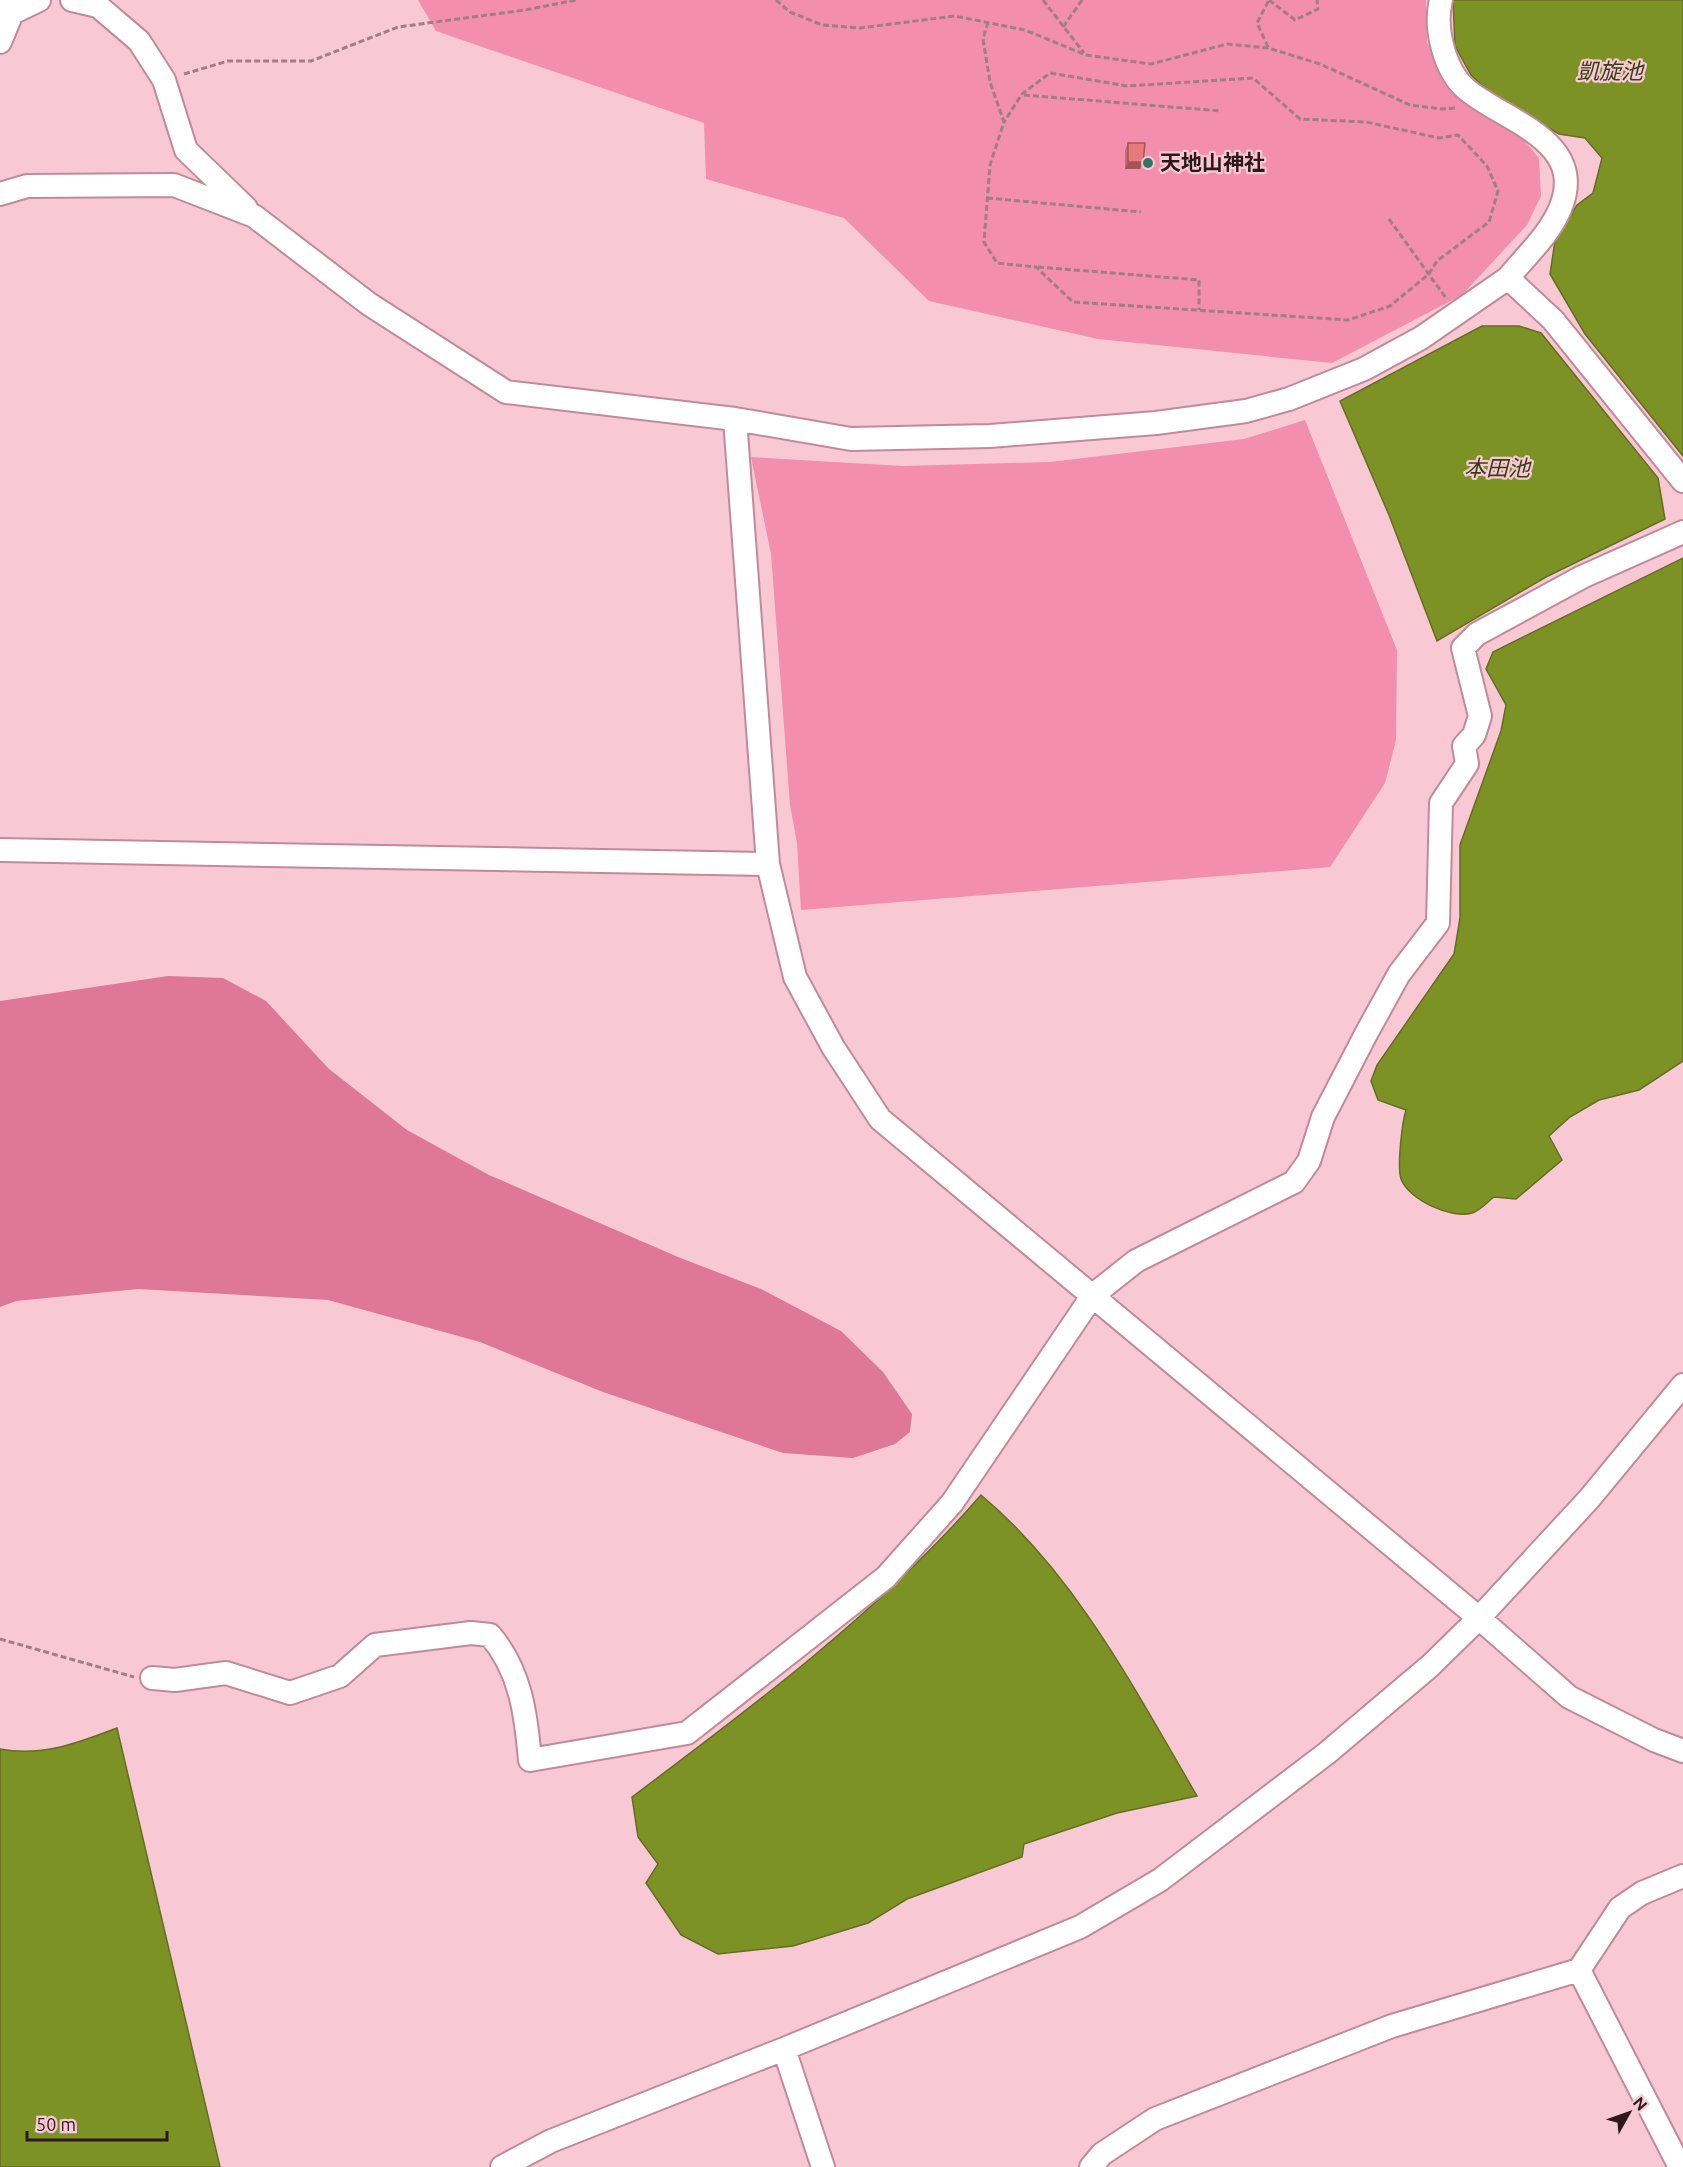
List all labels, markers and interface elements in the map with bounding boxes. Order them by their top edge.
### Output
water label: 凱旋池 [1577,58,1645,83]
place label: 天地山神社 [1160,150,1265,174]
marker: 天地山神社 [1141,156,1155,170]
water label: 本田池 [1464,455,1532,480]
north arrow [1599,2083,1659,2143]
text: N [1630,2093,1651,2114]
scale bar [27,2104,166,2142]
text: 50 m [36,2114,76,2134]

